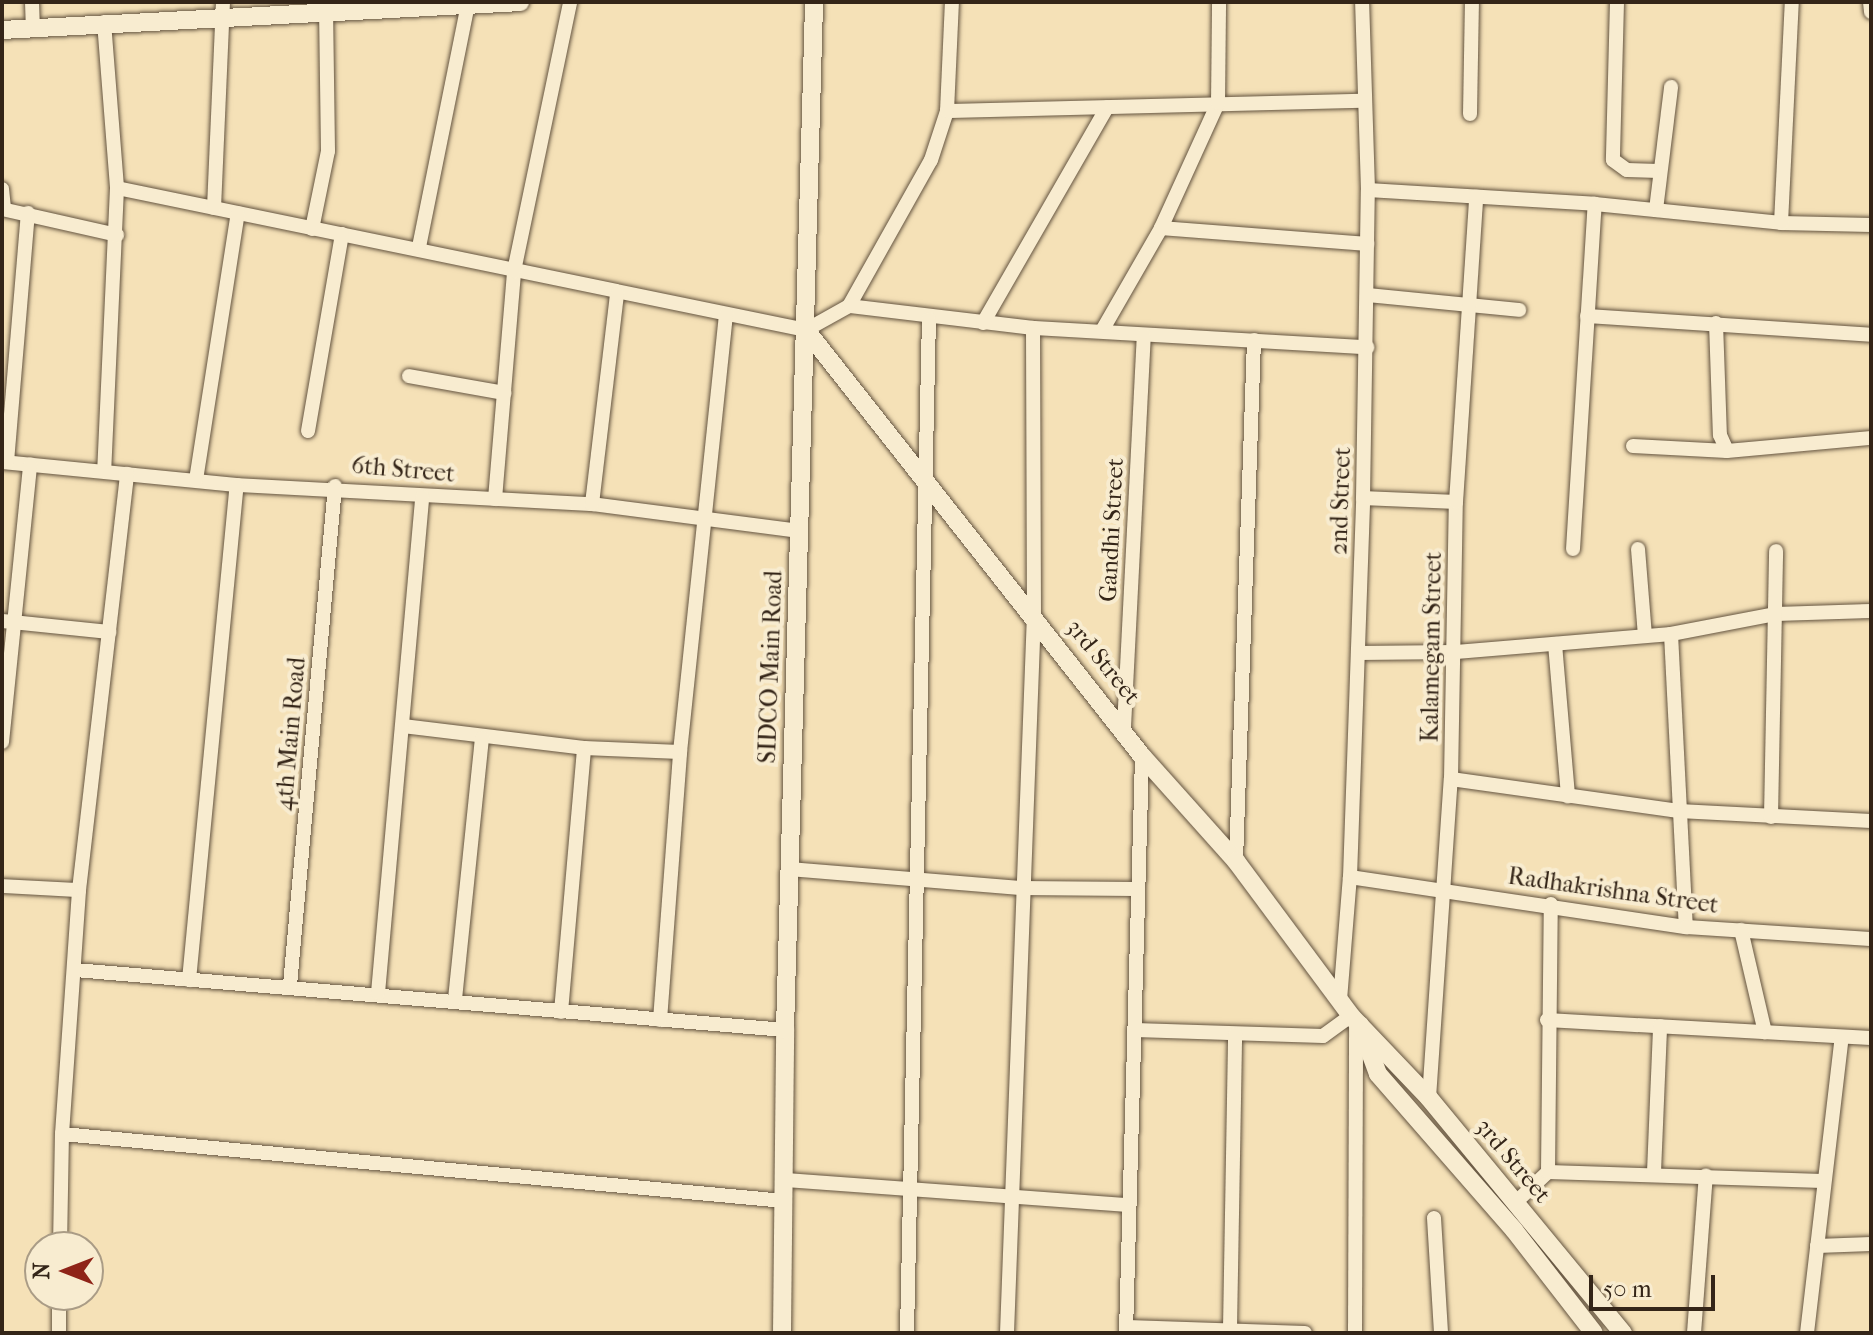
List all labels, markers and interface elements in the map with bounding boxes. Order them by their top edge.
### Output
street label: 2nd Street [1325,447,1357,555]
street label: 6th Street [350,451,456,489]
street label: Gandhi Street [1094,457,1130,603]
street label: Kalamegam Street [1416,551,1448,743]
street label: SIDCO Main Road [753,570,789,764]
street label: 3rd Street [1060,614,1146,710]
street label: 4th Main Road [270,656,312,812]
street label: Radhakrishna Street [1506,862,1720,920]
street label: 3rd Street [1469,1113,1557,1209]
north arrow [24,1231,104,1311]
scale bar [1593,1259,1719,1309]
text: N [29,1263,55,1279]
text: 50 m [1603,1275,1652,1303]

